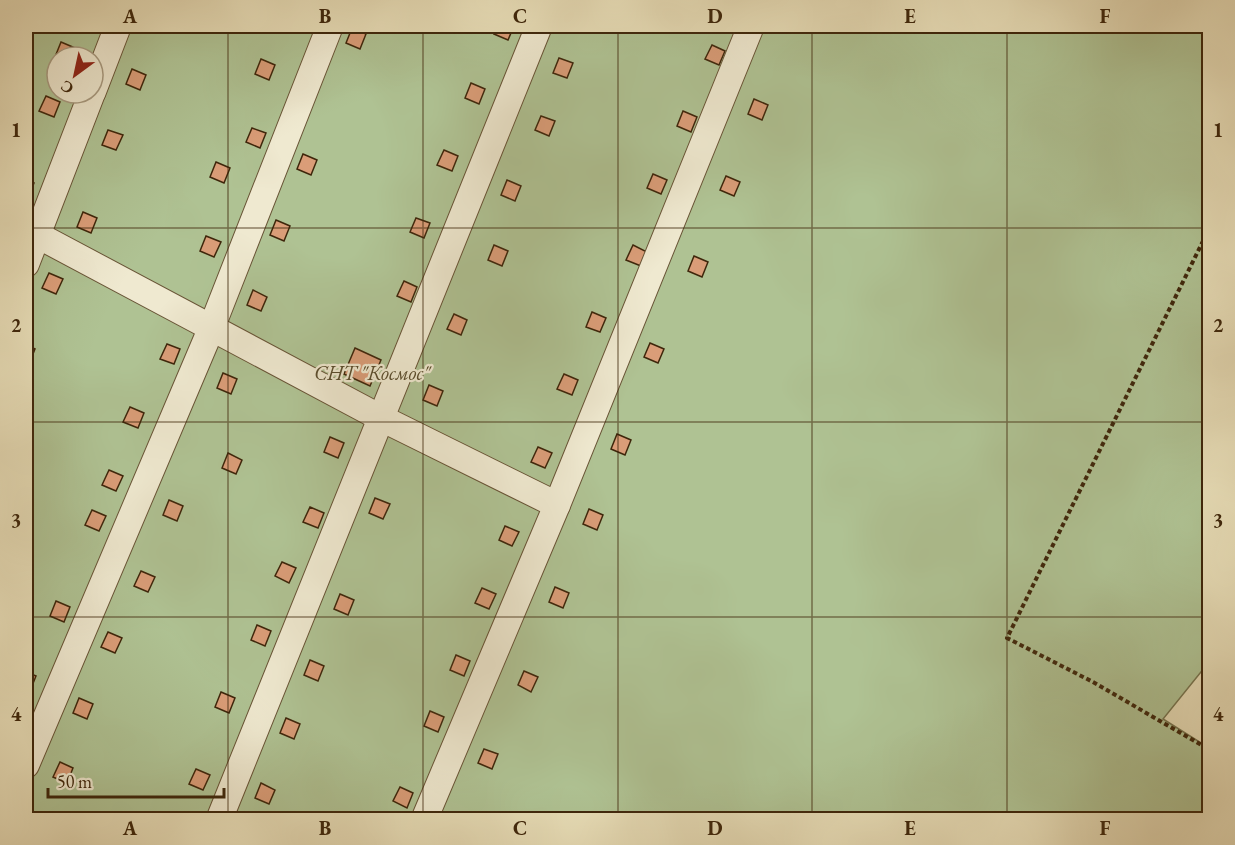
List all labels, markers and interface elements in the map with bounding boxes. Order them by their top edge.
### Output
text: A [122,3,138,29]
text: B [319,3,331,29]
text: C [513,3,527,29]
text: D [707,3,723,29]
text: E [904,3,916,29]
text: F [1100,3,1111,29]
north arrow [45,45,105,105]
text: С [57,75,78,99]
text: 1 [11,117,21,143]
text: 1 [1213,117,1223,143]
text: 2 [11,312,22,338]
text: 2 [1213,312,1224,338]
park label: СНТ "Космос" [314,359,432,386]
text: 3 [11,507,21,533]
text: 3 [1213,507,1223,533]
text: 4 [11,701,22,727]
text: 4 [1213,701,1224,727]
scale bar [48,761,224,799]
text: 50 m [57,770,92,793]
text: A [122,815,138,841]
text: B [319,815,331,841]
text: C [513,815,527,841]
text: D [707,815,723,841]
text: E [904,815,916,841]
text: F [1100,815,1111,841]

